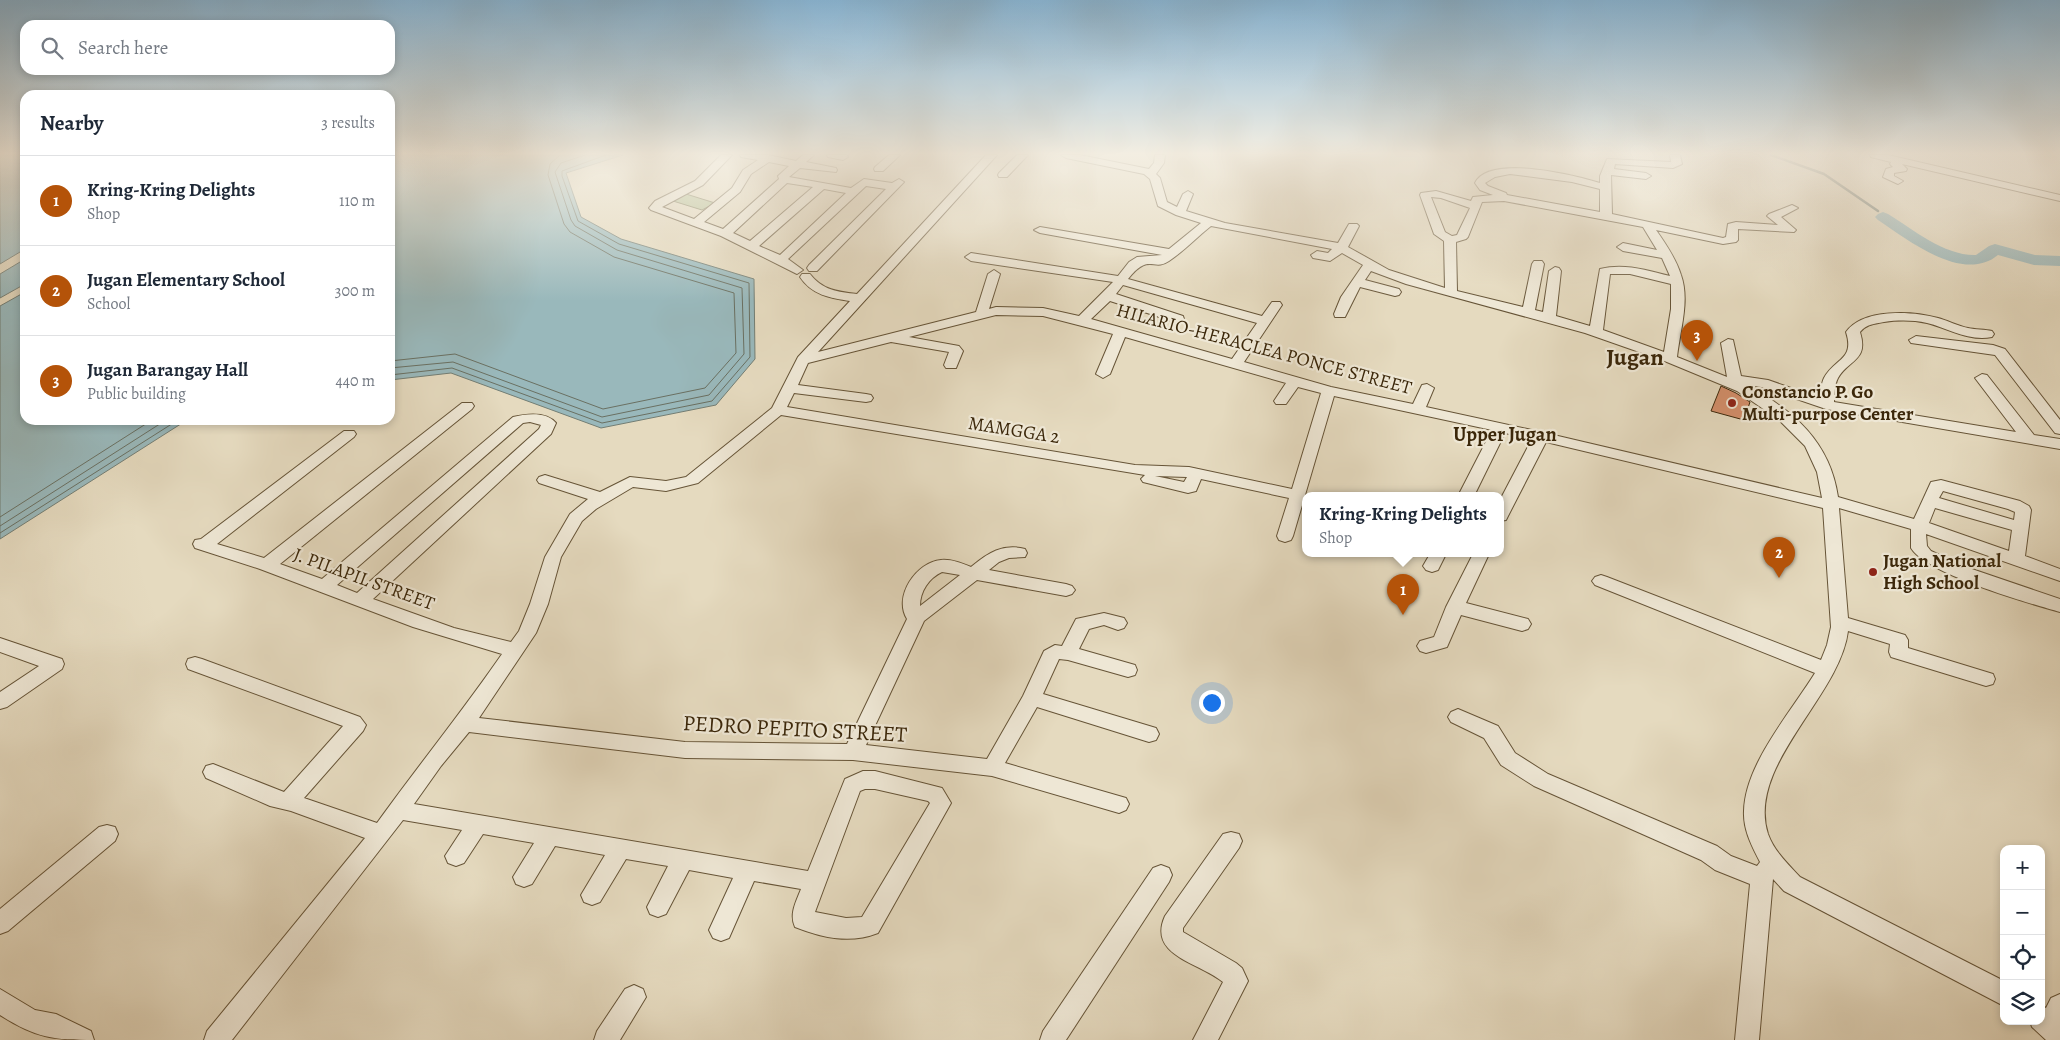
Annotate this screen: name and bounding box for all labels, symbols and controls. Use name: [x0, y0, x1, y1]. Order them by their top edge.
search box: [20, 20, 395, 75]
icon: search: [38, 34, 66, 62]
text: Search here: [78, 35, 168, 61]
text: Nearby: [40, 109, 103, 137]
text: 3 results: [321, 112, 375, 134]
text: Kring-Kring Delights: [87, 177, 255, 203]
text: 1: [53, 190, 59, 212]
text: 110 m: [339, 190, 375, 212]
text: Shop: [87, 203, 120, 225]
text: Jugan Elementary School: [87, 267, 285, 293]
text: 2: [52, 280, 60, 302]
text: 300 m: [335, 280, 375, 302]
text: School: [87, 293, 130, 315]
street label: HILARIO-HERACLEA PONCE STREET: [1113, 297, 1415, 401]
pin: 3: [1681, 320, 1713, 361]
district label: Jugan: [1606, 341, 1664, 373]
text: Jugan Barangay Hall: [87, 357, 248, 383]
text: 3: [53, 370, 59, 392]
text: 440 m: [335, 370, 375, 392]
place label: Constancio P. Go Multi-purpose Center: [1742, 379, 1914, 427]
text: Public building: [87, 383, 186, 405]
marker: Constancio P. Go Multi-purpose Center: [1726, 397, 1738, 409]
street label: MAMGGA 2: [966, 410, 1062, 450]
district label: Upper Jugan: [1453, 421, 1557, 448]
popup: [1302, 492, 1504, 557]
text: Kring-Kring Delights: [1319, 501, 1487, 527]
text: Shop: [1319, 527, 1352, 549]
pin: 2: [1763, 537, 1795, 578]
street label: J. PILAPIL STREET: [290, 541, 439, 617]
place label: Jugan National High School: [1883, 548, 2001, 596]
marker: Jugan National High School: [1867, 566, 1879, 578]
pin: 1: [1387, 574, 1419, 615]
your location: [1199, 690, 1225, 716]
street label: PEDRO PEPITO STREET: [682, 708, 908, 750]
map controls: [2000, 845, 2045, 1025]
button: +: [2000, 845, 2045, 890]
button: −: [2000, 890, 2045, 935]
button: locate: [2000, 935, 2045, 980]
button: layers: [2000, 980, 2045, 1025]

